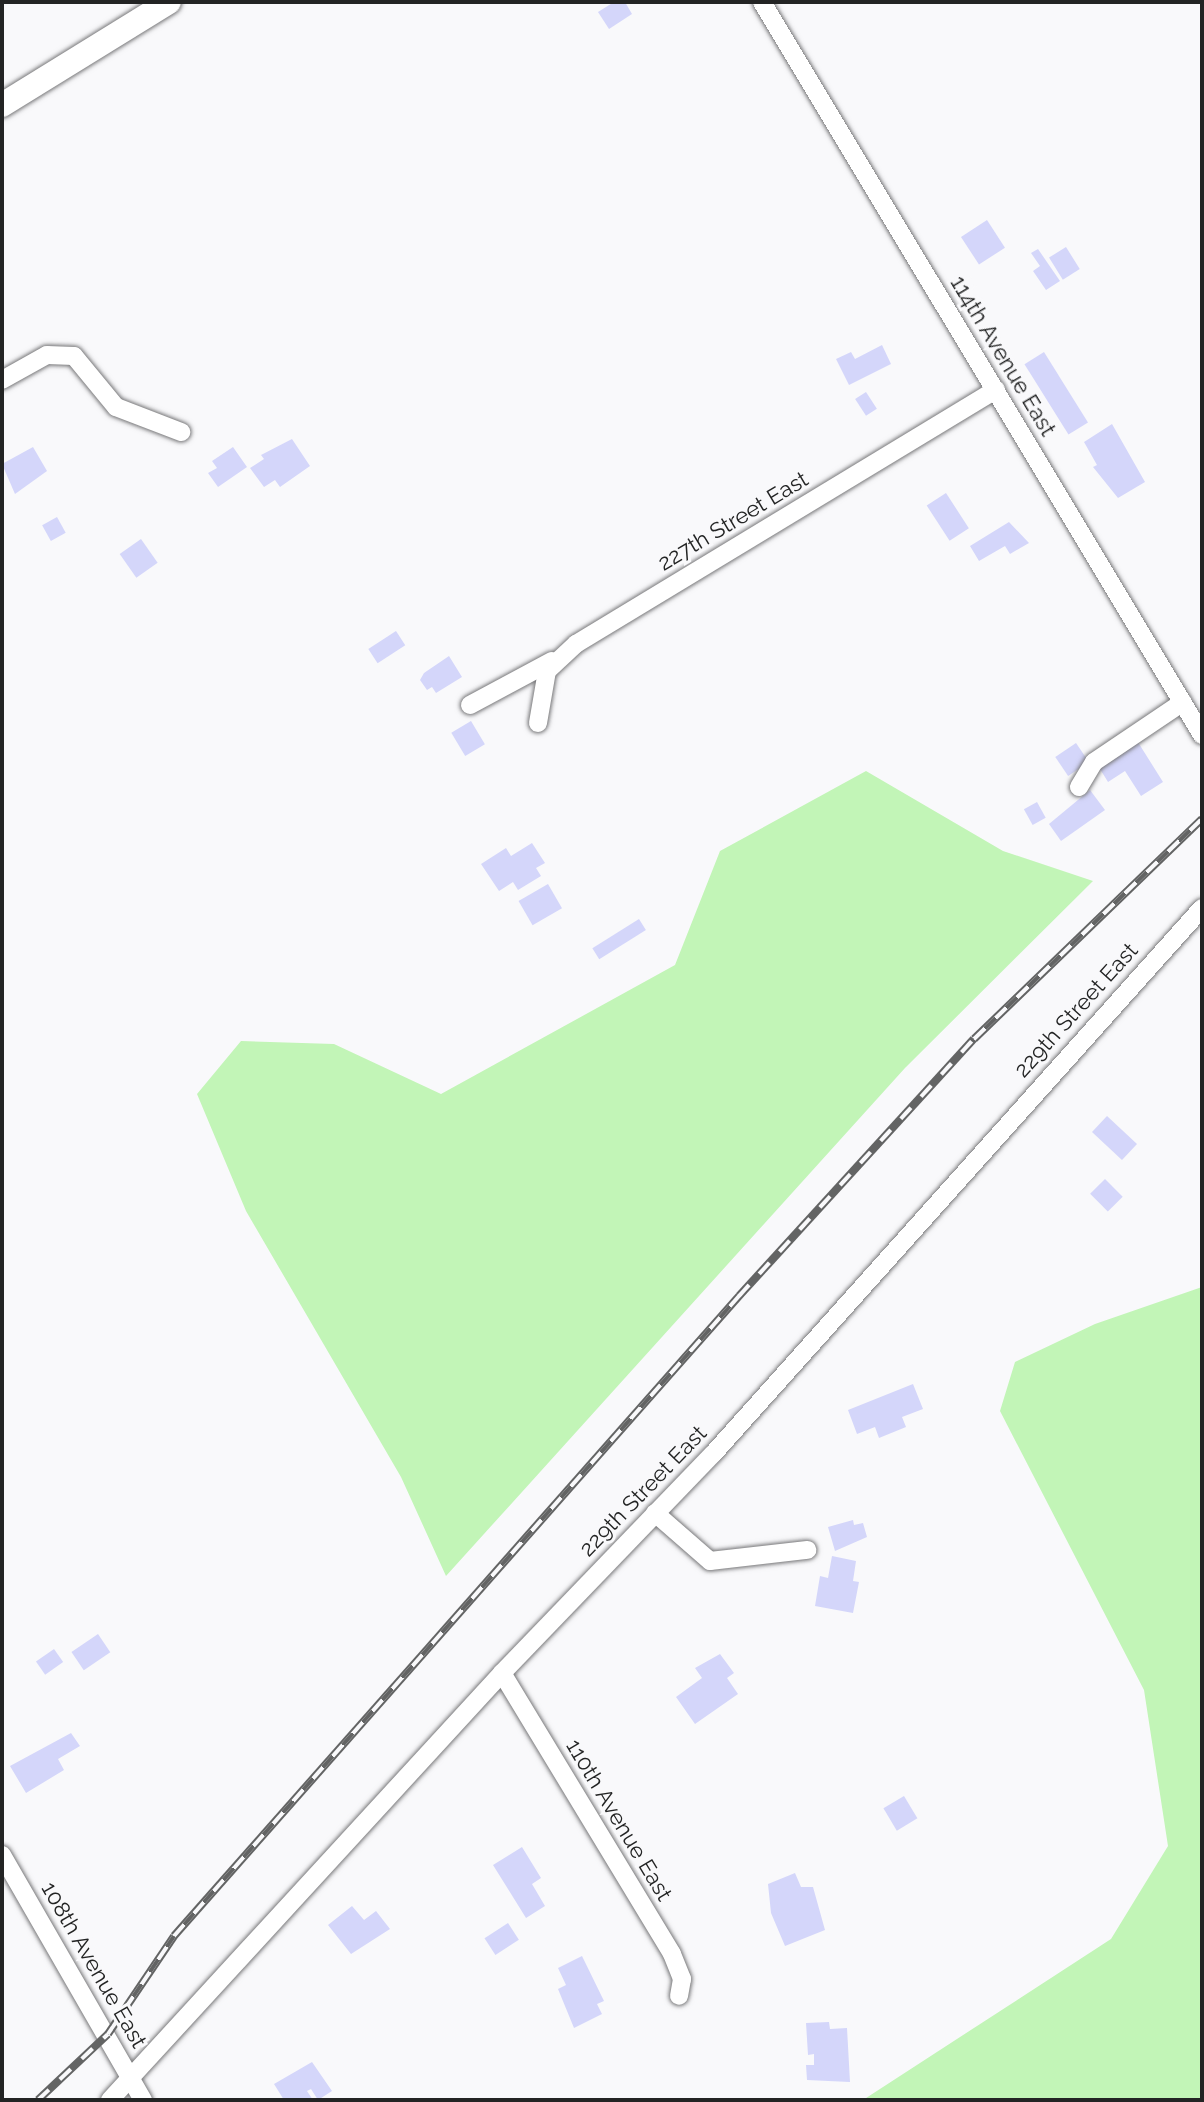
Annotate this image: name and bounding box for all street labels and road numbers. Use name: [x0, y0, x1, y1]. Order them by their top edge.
street label: 114th Avenue East: [945, 271, 1061, 441]
street label: 227th Street East: [653, 466, 813, 576]
street label: 229th Street East: [1009, 937, 1143, 1083]
street label: 229th Street East: [574, 1420, 712, 1562]
street label: 110th Avenue East: [560, 1734, 678, 1906]
street label: 108th Avenue East: [36, 1877, 152, 2053]

